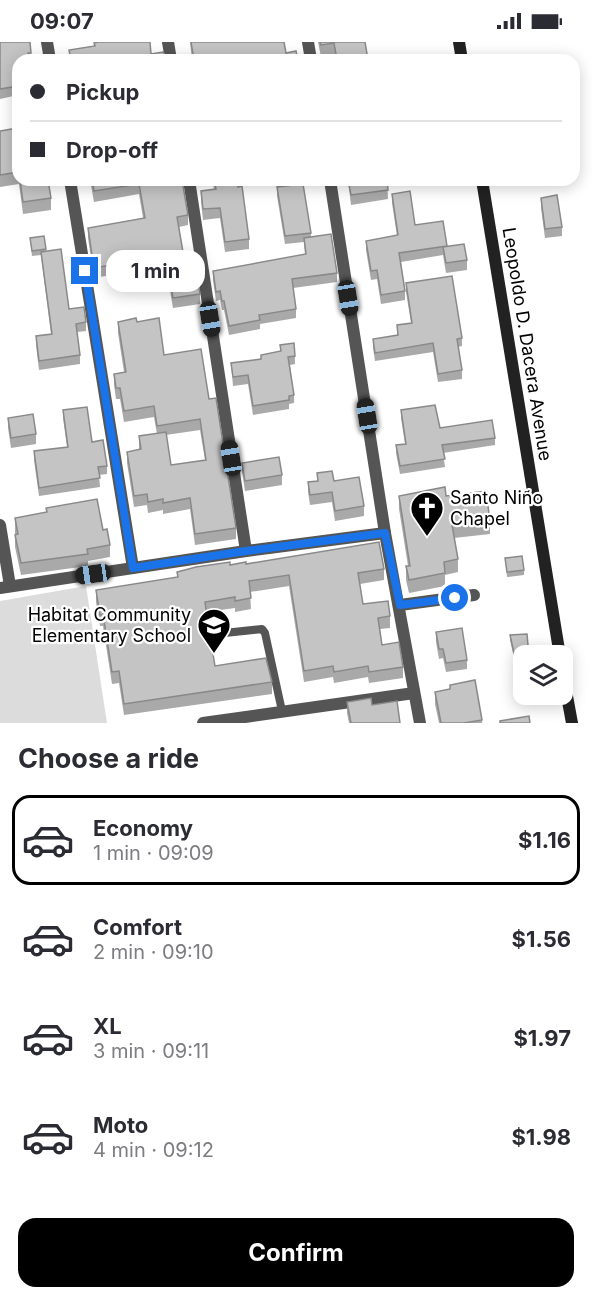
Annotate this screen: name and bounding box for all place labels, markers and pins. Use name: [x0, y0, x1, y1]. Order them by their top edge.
place label: Santo Niño Chapel: [450, 487, 543, 529]
church icon: Santo Niño Chapel: [409, 490, 445, 537]
place label: Habitat Community Elementary School: [28, 604, 191, 646]
school or university icon: Habitat Community Elementary School: [196, 607, 232, 654]

